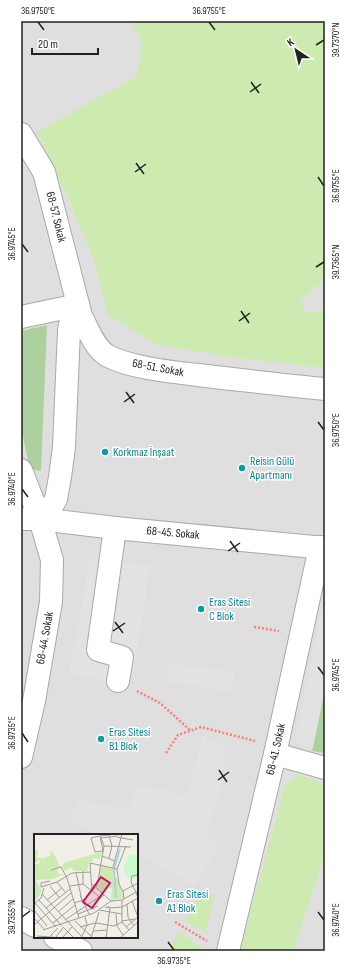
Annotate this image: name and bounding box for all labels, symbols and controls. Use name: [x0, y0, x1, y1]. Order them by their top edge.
text: 36.9750°E: [21, 5, 55, 17]
text: 36.9755°E: [192, 5, 226, 17]
text: 39.7370°N: [330, 23, 342, 57]
scale bar: [32, 30, 98, 56]
north arrow: [276, 30, 316, 70]
text: K: [285, 35, 297, 49]
text: 20 m: [38, 37, 58, 52]
text: 36.9755°E: [330, 169, 342, 203]
street label: 68-57. Sokak: [42, 190, 70, 244]
text: 36.9745°E: [6, 227, 18, 261]
text: 39.7365°N: [330, 245, 342, 279]
street label: 68-51. Sokak: [131, 356, 186, 380]
text: 36.9750°E: [330, 413, 342, 447]
place label: Korkmaz İnşaat: [113, 445, 175, 460]
marker: Korkmaz İnşaat: [100, 447, 110, 457]
place label: Reisin Gülü Apartmanı: [249, 454, 294, 483]
marker: Reisin Gülü Apartmanı: [237, 463, 247, 473]
text: 36.9740°E: [6, 472, 18, 506]
street label: 68-45. Sokak: [146, 523, 200, 543]
place label: Eras Sitesi C Blok: [209, 595, 250, 624]
marker: Eras Sitesi C Blok: [196, 604, 206, 614]
street label: 68-44. Sokak: [33, 610, 57, 665]
text: 36.9745°E: [330, 658, 342, 692]
text: 36.9735°E: [6, 716, 18, 750]
street label: 68-41. Sokak: [263, 721, 289, 776]
place label: Eras Sitesi B1 Blok: [109, 725, 150, 754]
marker: Eras Sitesi B1 Blok: [96, 734, 106, 744]
inset map: [34, 834, 138, 938]
place label: Eras Sitesi A1 Blok: [166, 887, 208, 916]
marker: Eras Sitesi A1 Blok: [154, 896, 164, 906]
text: 39.7355°N: [6, 900, 18, 934]
text: 36.9740°E: [330, 903, 342, 937]
text: 36.9735°E: [157, 955, 191, 967]

